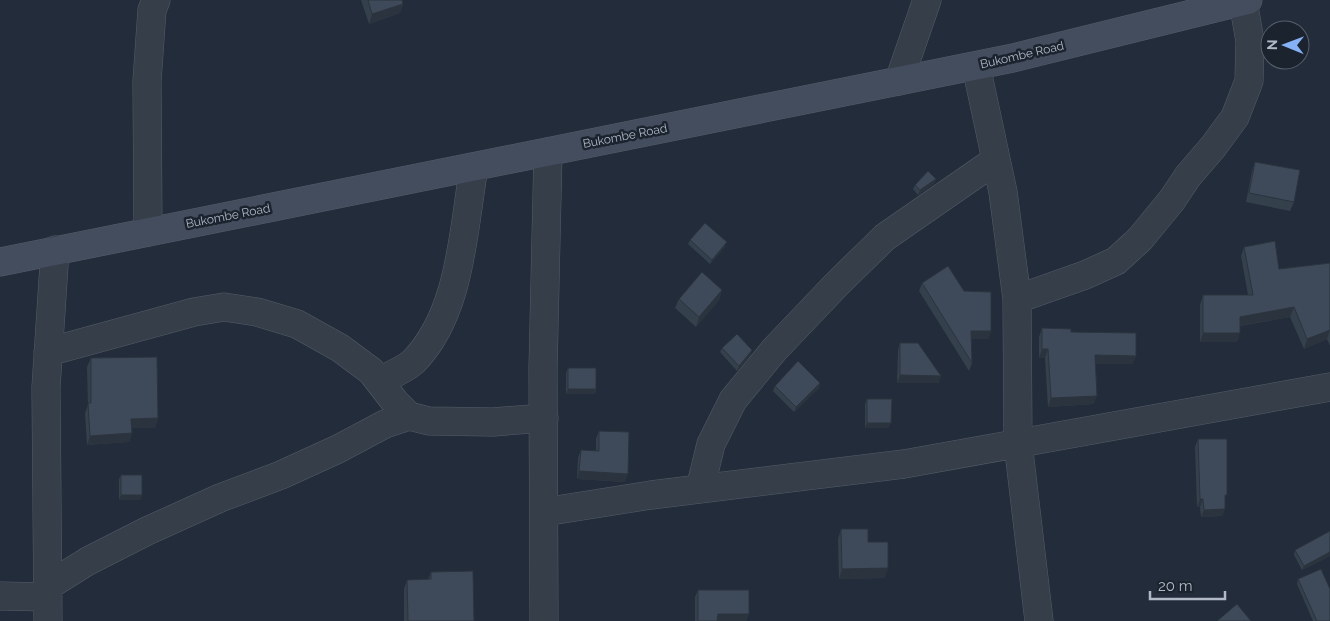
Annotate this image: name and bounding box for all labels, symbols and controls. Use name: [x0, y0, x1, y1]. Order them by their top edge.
north arrow: [1260, 20, 1310, 70]
street label: Bukombe Road: [979, 39, 1065, 71]
text: N: [1264, 39, 1280, 50]
street label: Bukombe Road: [582, 121, 668, 151]
street label: Bukombe Road: [185, 201, 271, 231]
scale bar: [1150, 568, 1225, 600]
text: 20 m: [1158, 577, 1193, 595]

